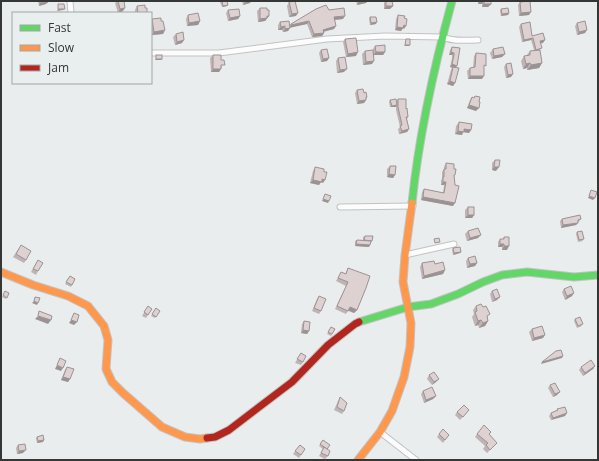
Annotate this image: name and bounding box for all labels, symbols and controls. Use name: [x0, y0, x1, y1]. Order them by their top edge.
legend: [12, 12, 152, 84]
text: Fast: [48, 19, 71, 36]
text: Slow: [48, 39, 75, 56]
text: Jam: [47, 59, 69, 76]

